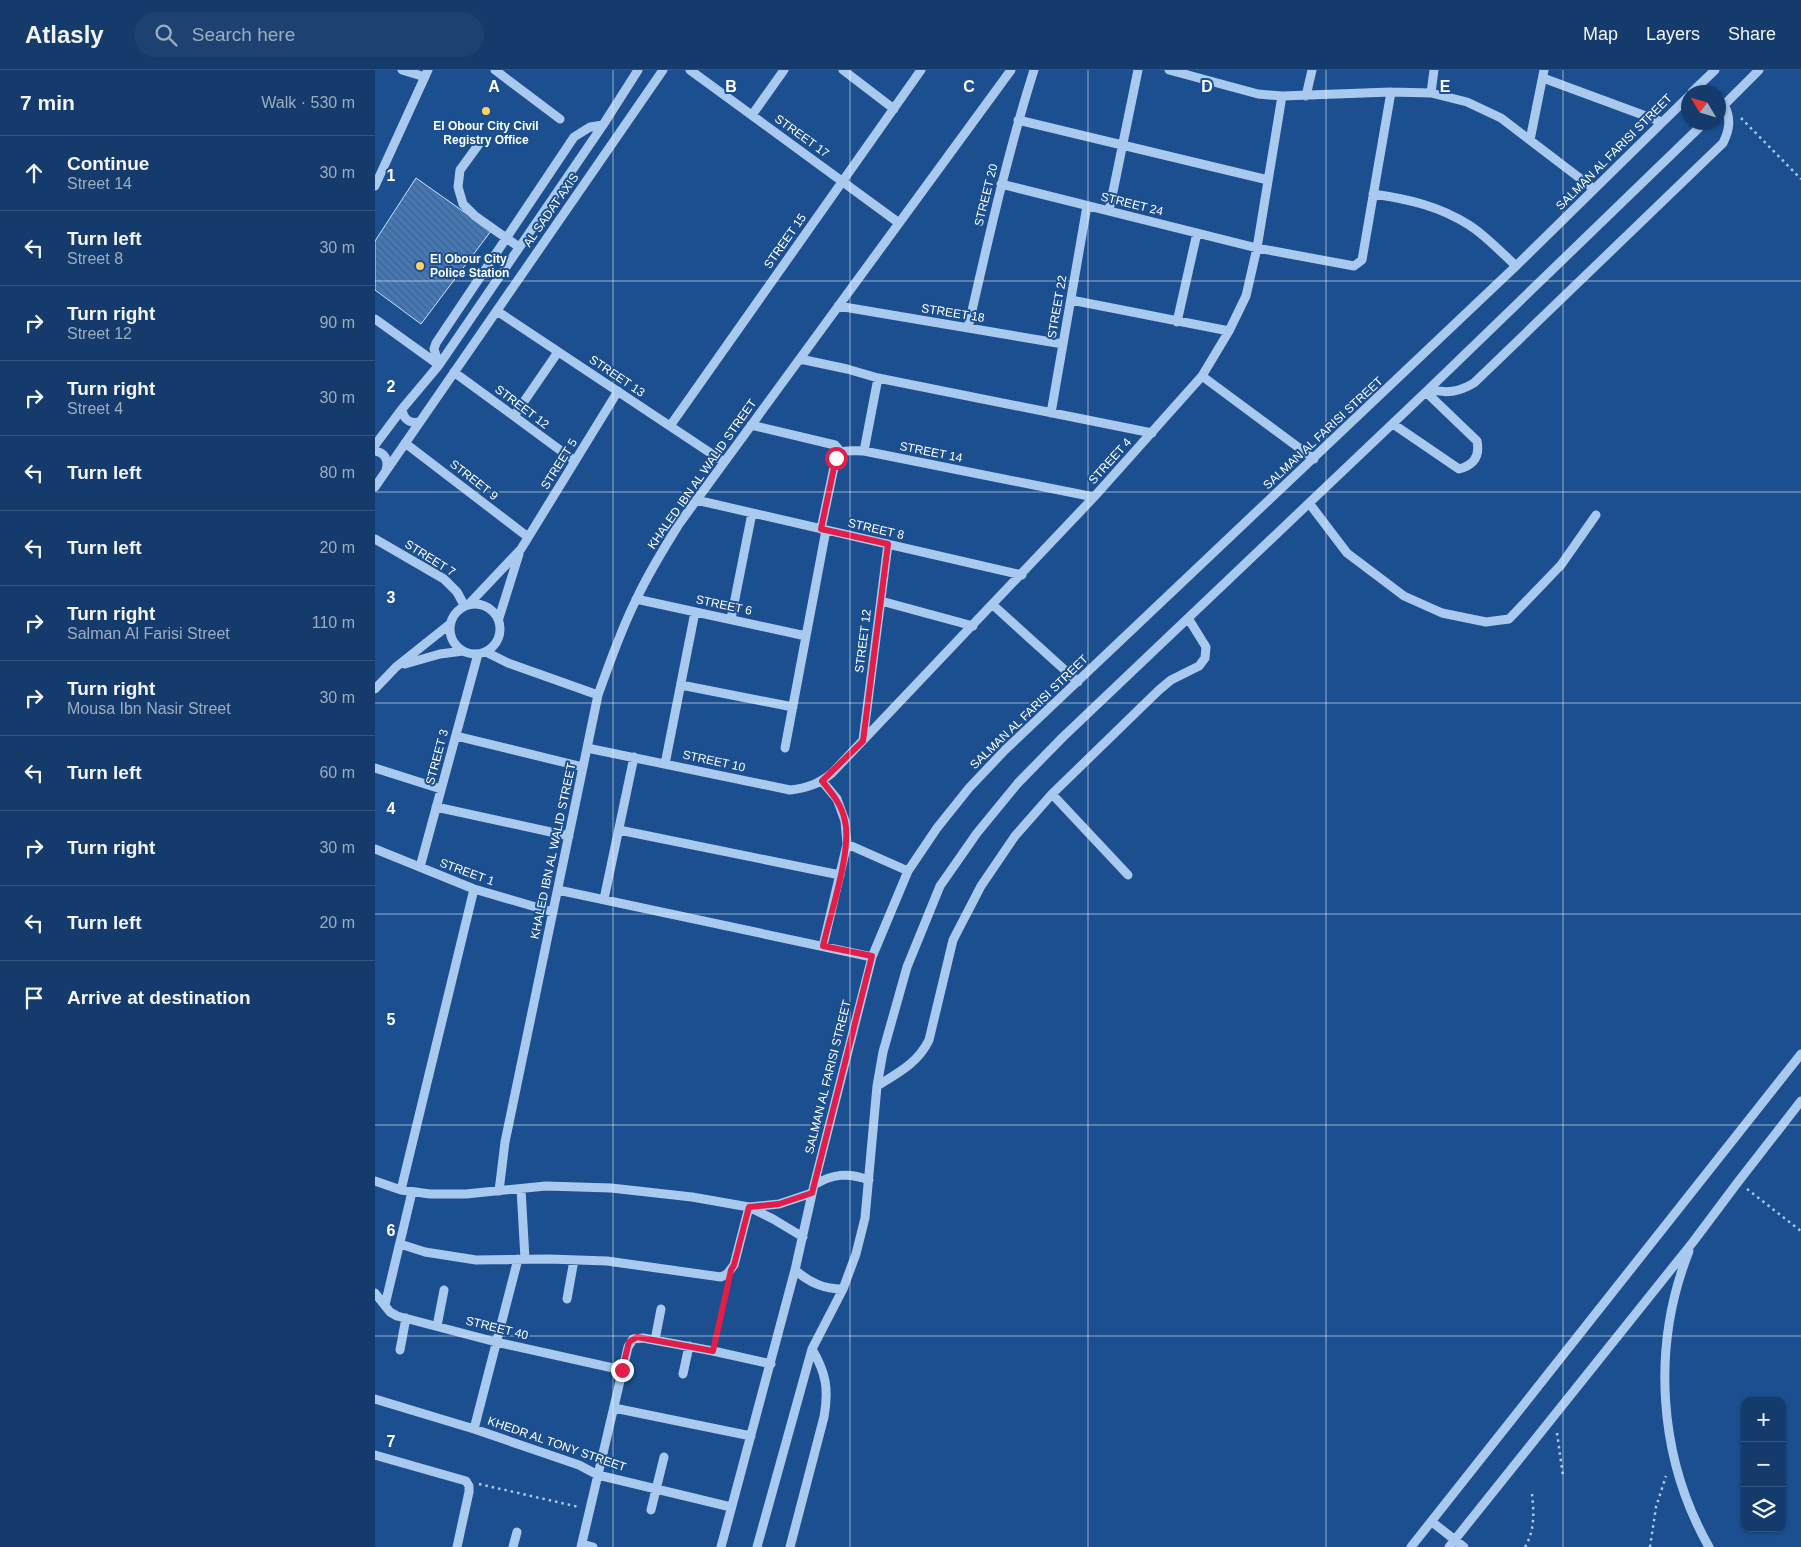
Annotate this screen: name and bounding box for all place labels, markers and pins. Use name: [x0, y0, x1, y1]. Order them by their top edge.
marker: El Obour City Civil Registry Office: [480, 105, 492, 117]
place label: El Obour City Civil Registry Office: [433, 119, 539, 147]
place label: El Obour City Police Station: [430, 252, 509, 280]
marker: El Obour City Police Station: [414, 260, 426, 272]

